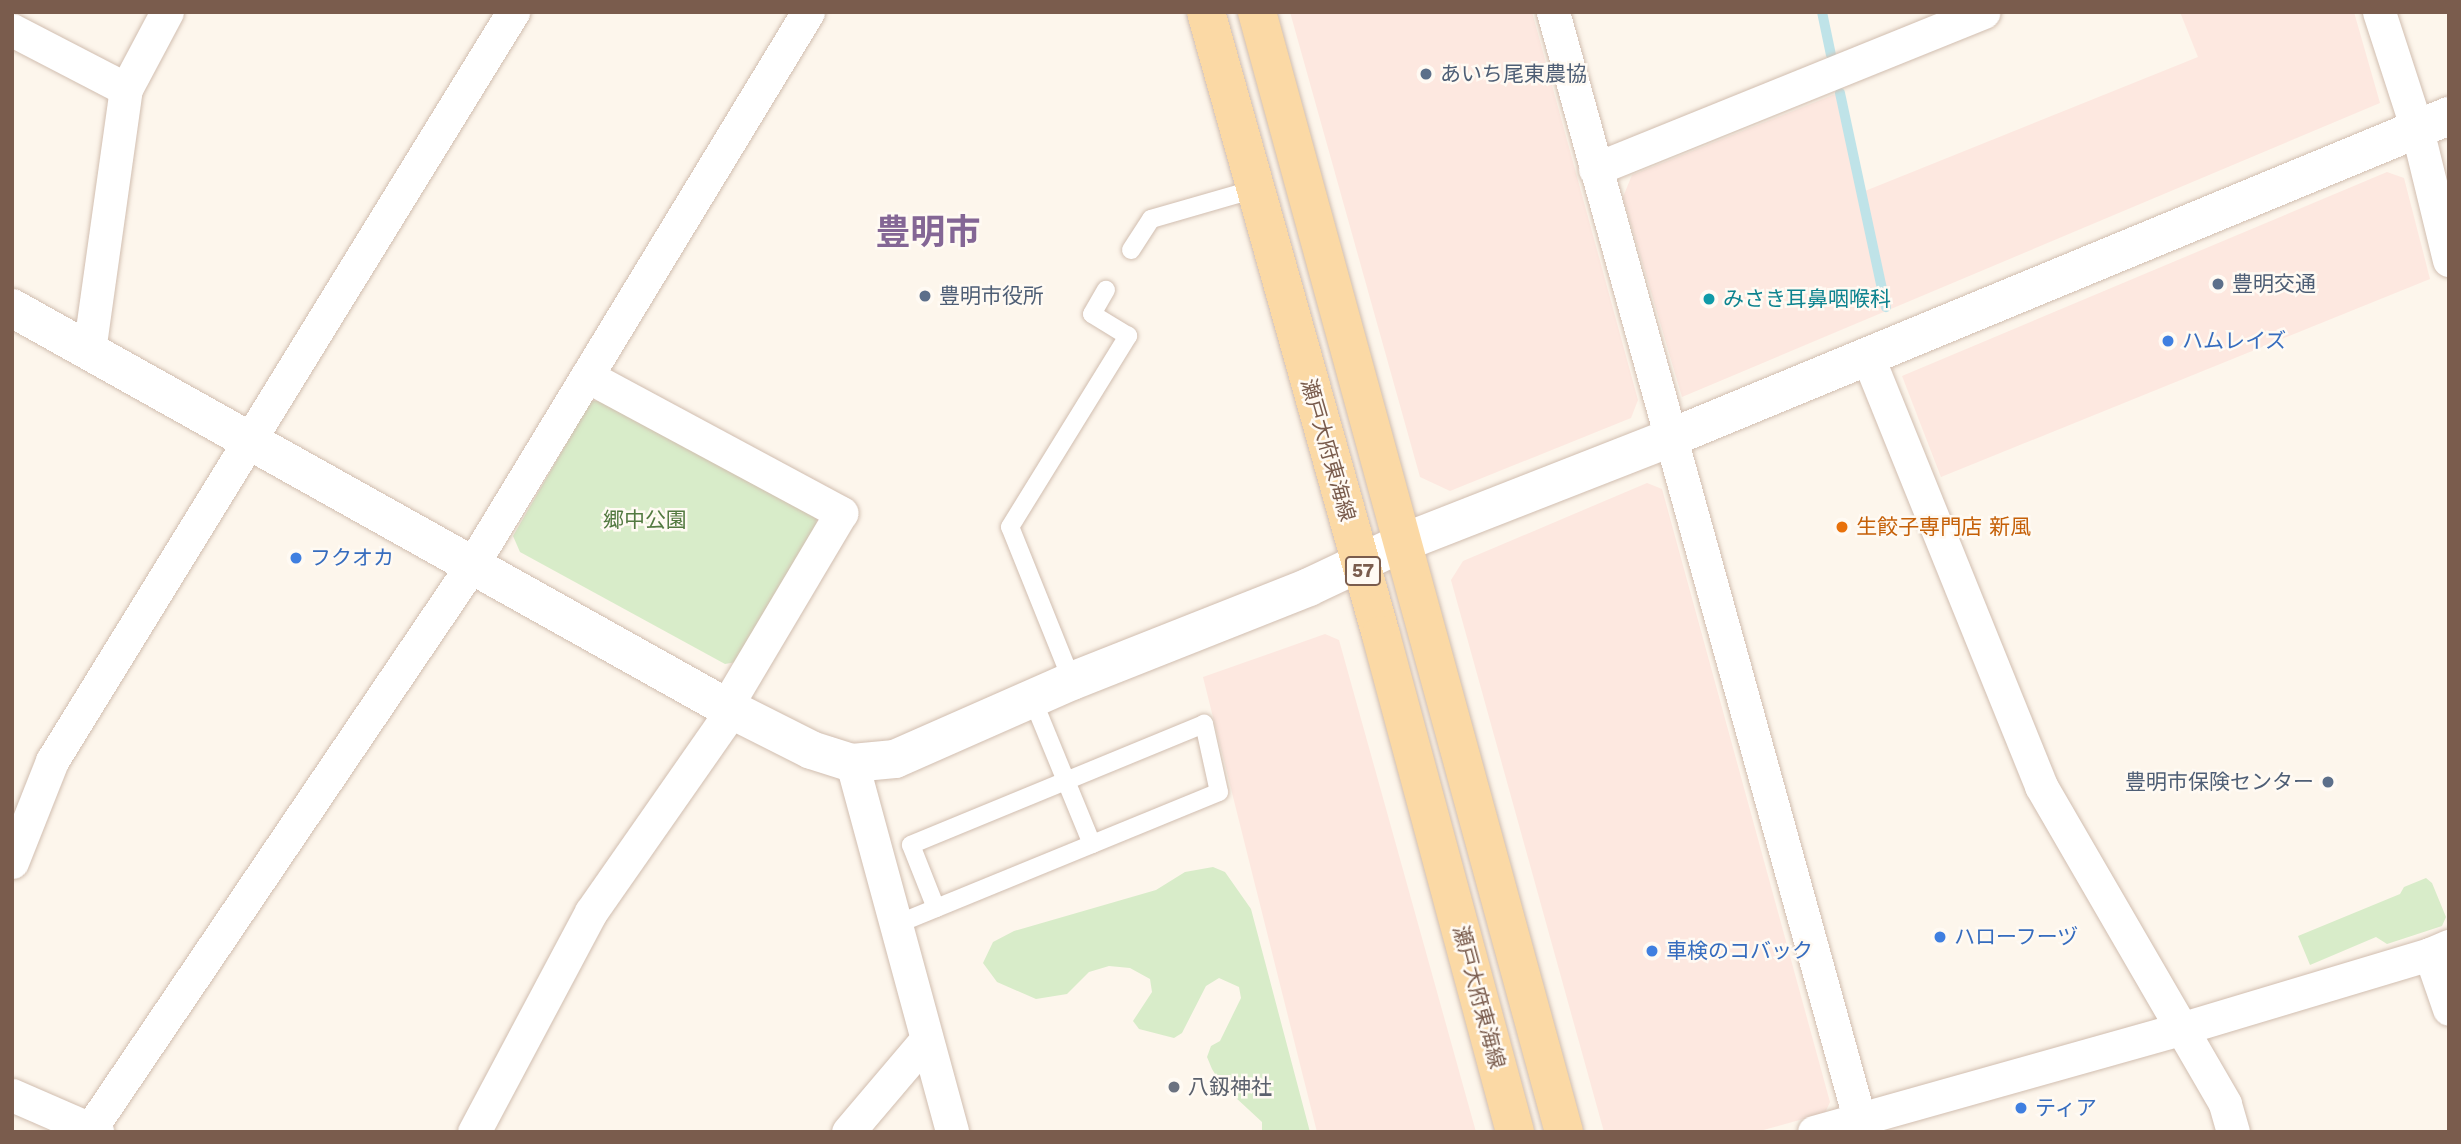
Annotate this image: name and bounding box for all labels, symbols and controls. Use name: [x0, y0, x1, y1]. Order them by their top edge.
place label: あいち尾東農協: [1440, 61, 1587, 87]
marker: あいち尾東農協: [1418, 66, 1434, 82]
district label: 豊明市: [876, 211, 980, 253]
place label: 豊明交通: [2232, 271, 2316, 297]
marker: 豊明交通: [2210, 276, 2226, 292]
place label: 豊明市役所: [939, 283, 1044, 309]
place label: みさき耳鼻咽喉科: [1723, 286, 1891, 312]
marker: 豊明市役所: [917, 288, 933, 304]
marker: みさき耳鼻咽喉科: [1701, 291, 1717, 307]
place label: ハムレイズ: [2182, 328, 2287, 354]
marker: ハムレイズ: [2160, 333, 2176, 349]
street label: 瀬戸大府東海線: [1296, 376, 1360, 524]
park label: 郷中公園: [603, 507, 687, 533]
place label: 生餃子専門店 新風: [1856, 514, 2031, 540]
marker: 生餃子専門店 新風: [1834, 519, 1850, 535]
place label: フクオカ: [310, 545, 394, 571]
marker: フクオカ: [288, 550, 304, 566]
road number: 57: [1344, 556, 1382, 586]
place label: 豊明市保険センター: [2125, 769, 2314, 795]
marker: 豊明市保険センター: [2320, 774, 2336, 790]
street label: 瀬戸大府東海線: [1448, 923, 1510, 1071]
place label: ハローフーヅ: [1954, 924, 2080, 950]
marker: ハローフーヅ: [1932, 929, 1948, 945]
place label: 車検のコバック: [1666, 938, 1813, 964]
marker: 車検のコバック: [1644, 943, 1660, 959]
place label: 八釼神社: [1188, 1074, 1272, 1100]
marker: 八釼神社: [1166, 1079, 1182, 1095]
place label: ティア: [2035, 1095, 2098, 1121]
marker: ティア: [2013, 1100, 2029, 1116]

